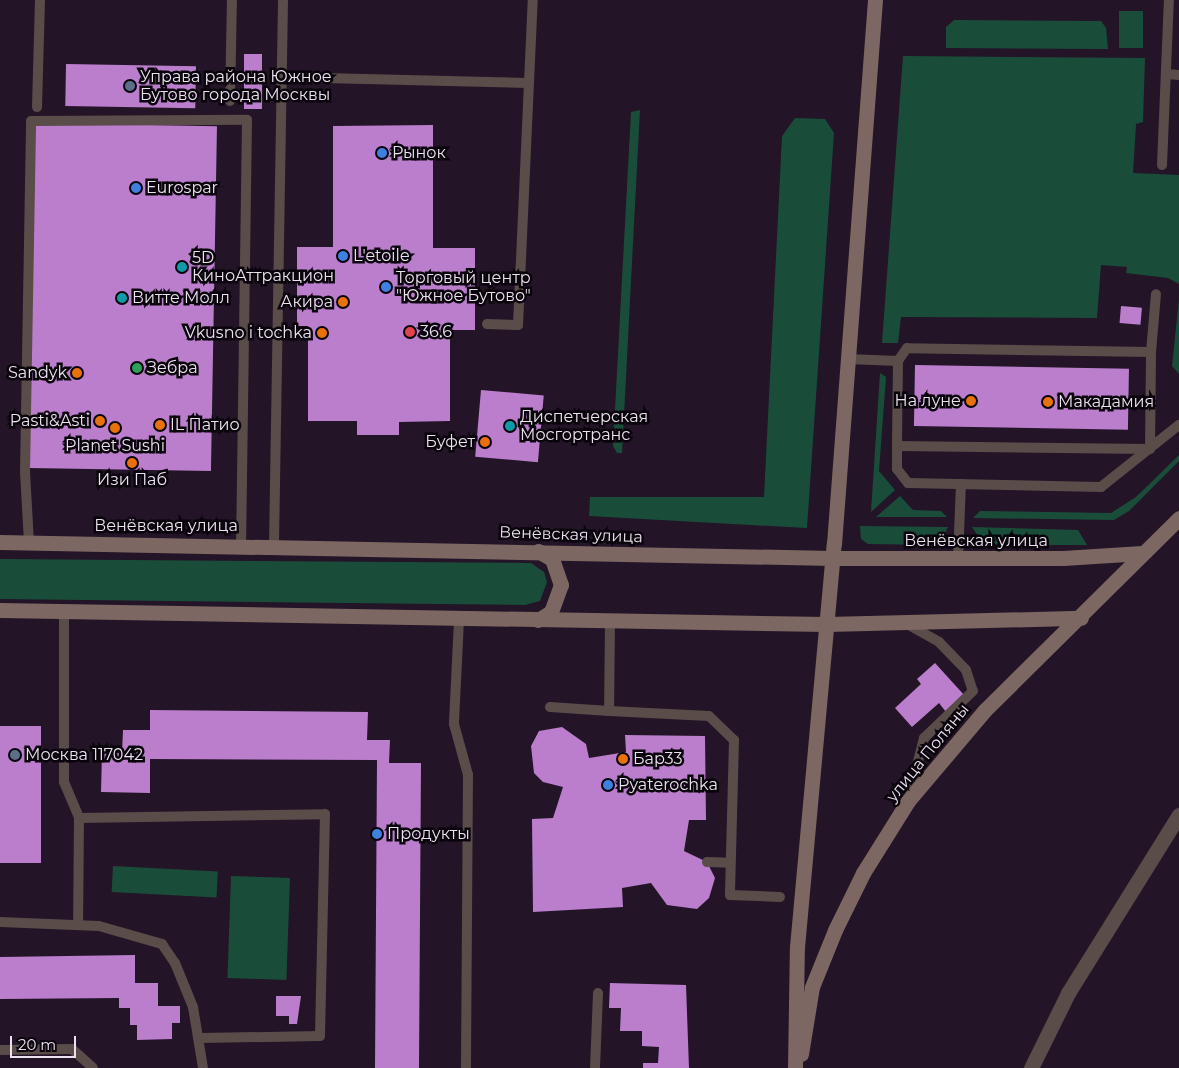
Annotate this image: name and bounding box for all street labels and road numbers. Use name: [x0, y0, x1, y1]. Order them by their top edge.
street label: Венёвская улица: [94, 516, 238, 536]
street label: Венёвская улица: [499, 523, 643, 547]
street label: Венёвская улица: [904, 531, 1048, 551]
street label: улица Поляны: [883, 700, 973, 806]

